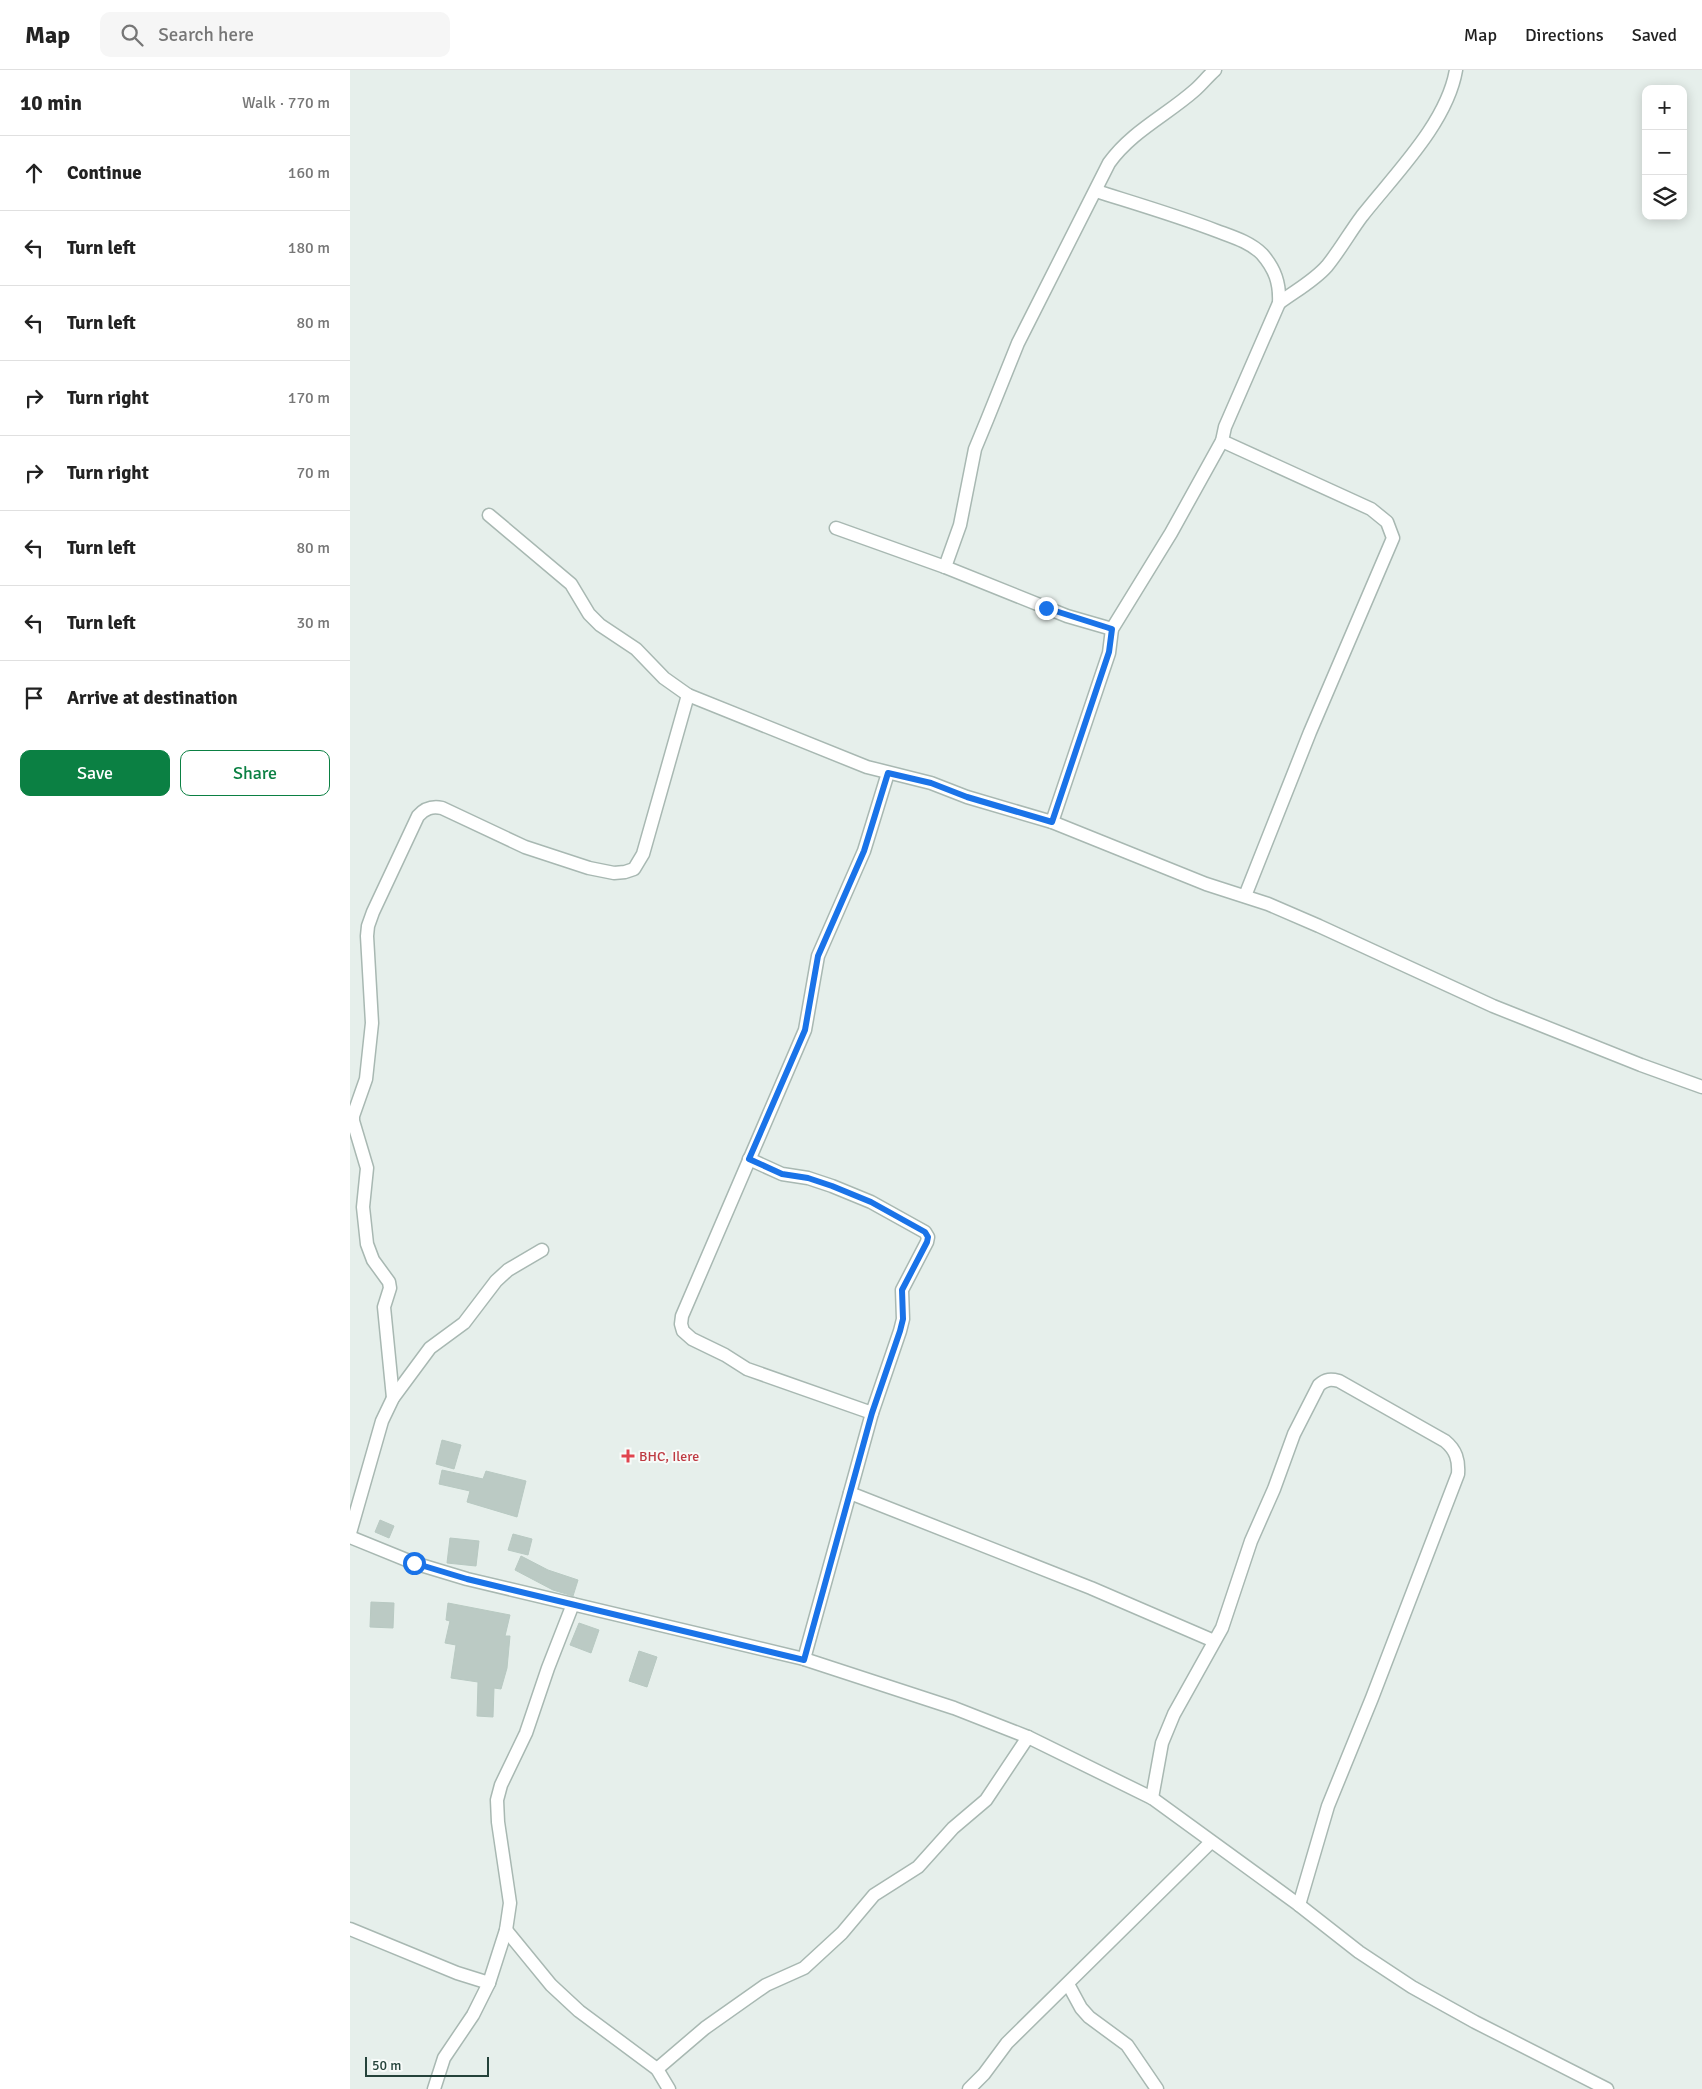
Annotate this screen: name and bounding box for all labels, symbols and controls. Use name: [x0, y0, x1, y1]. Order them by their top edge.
search box: [100, 12, 450, 57]
text: Map: [25, 20, 70, 50]
icon: search: [118, 21, 146, 49]
text: Search here: [158, 23, 254, 47]
text: Map: [1464, 24, 1497, 46]
text: Directions: [1525, 24, 1604, 46]
text: Saved: [1632, 24, 1677, 46]
map controls: [1642, 85, 1687, 220]
button: +: [1642, 85, 1687, 130]
text: 10 min: [20, 90, 82, 116]
text: Walk · 770 m: [242, 93, 330, 113]
button: −: [1642, 130, 1687, 175]
icon: ahead: [20, 159, 48, 187]
text: Continue: [67, 161, 142, 185]
text: 160 m: [288, 163, 330, 183]
button: layers: [1642, 175, 1687, 220]
icon: left: [20, 234, 48, 262]
text: Turn left: [67, 236, 136, 260]
text: 180 m: [288, 238, 330, 258]
icon: left: [20, 309, 48, 337]
text: Turn left: [67, 311, 136, 335]
text: 80 m: [296, 313, 330, 333]
icon: right: [20, 384, 48, 412]
text: Turn right: [67, 386, 149, 410]
text: 170 m: [288, 388, 330, 408]
icon: right: [20, 459, 48, 487]
text: Turn right: [67, 461, 149, 485]
text: 70 m: [296, 463, 330, 483]
icon: left: [20, 534, 48, 562]
text: Turn left: [67, 536, 136, 560]
text: 80 m: [296, 538, 330, 558]
route end: [1035, 597, 1058, 620]
icon: left: [20, 609, 48, 637]
text: Turn left: [67, 611, 136, 635]
text: 30 m: [296, 613, 330, 633]
icon: arrive: [20, 684, 48, 712]
text: Arrive at destination: [67, 686, 238, 710]
button: Save: [20, 750, 170, 796]
button: Share: [180, 750, 330, 796]
place label: BHC, Ilere: [639, 1448, 699, 1465]
marker: BHC, Ilere: [621, 1449, 635, 1463]
route start: [403, 1552, 426, 1575]
scale bar: [365, 2054, 489, 2077]
text: 50 m: [372, 2057, 401, 2074]

